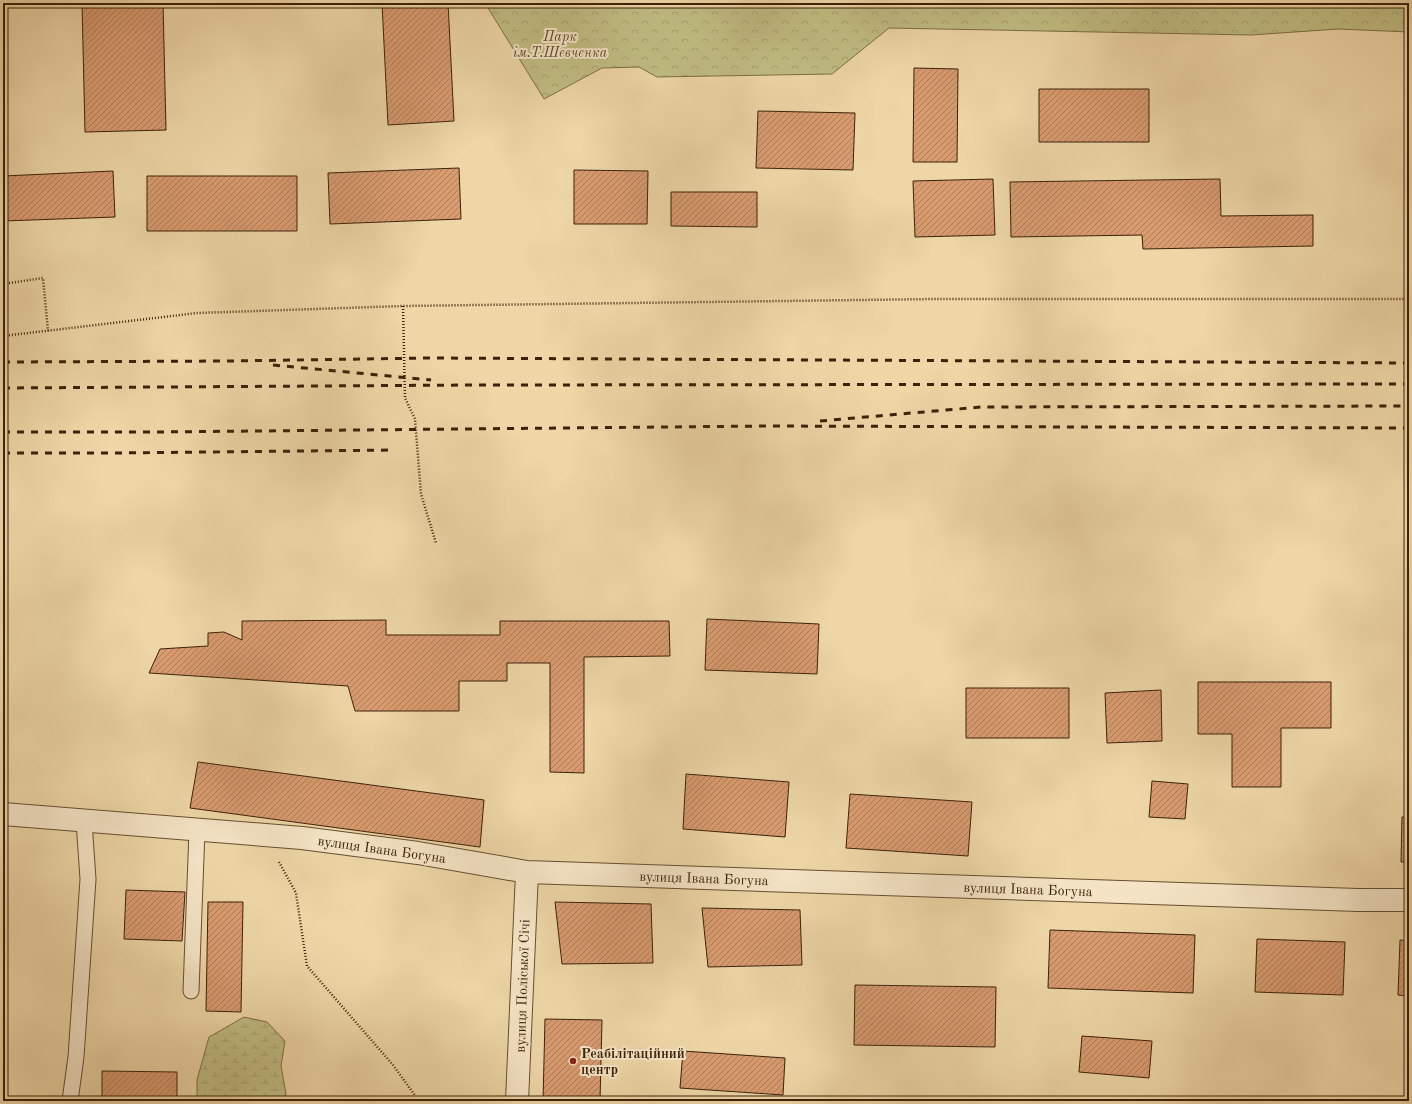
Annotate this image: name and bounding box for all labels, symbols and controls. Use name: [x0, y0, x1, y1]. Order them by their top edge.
park label: Парк ім.Т.Шевченка: [513, 30, 608, 60]
street label: вулиця Івана Богуна: [317, 834, 447, 866]
street label: вулиця Івана Богуна: [639, 870, 769, 888]
street label: вулиця Івана Богуна: [963, 881, 1093, 899]
street label: вулиця Поліської Січі: [514, 919, 532, 1053]
place label: Реабілітаційний центр: [581, 1047, 685, 1077]
marker: Реабілітаційний центр: [568, 1056, 578, 1066]

